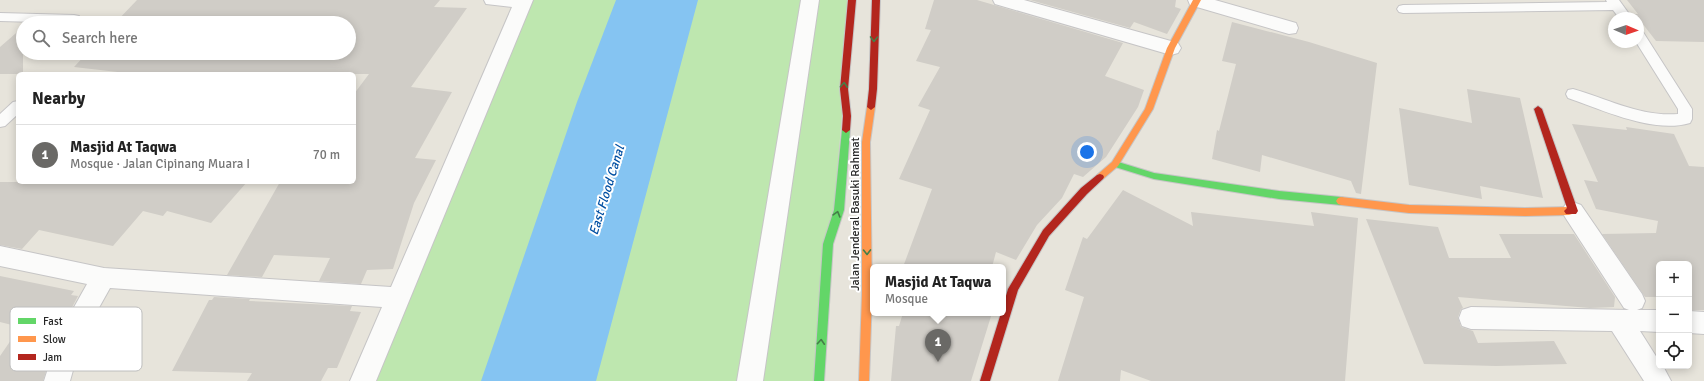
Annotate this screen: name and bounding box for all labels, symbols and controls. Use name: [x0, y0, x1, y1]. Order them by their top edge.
north arrow: [1608, 12, 1644, 48]
search box: [16, 16, 356, 60]
icon: search: [30, 27, 52, 49]
text: Search here: [62, 29, 138, 47]
one-way arrow: [870, 36, 878, 42]
one-way arrow: [840, 82, 849, 88]
text: Nearby: [32, 88, 85, 109]
street label: Jalan Jenderal Basuki Rahmat: [848, 137, 863, 291]
text: Masjid At Taqwa: [70, 138, 177, 156]
your location: [1077, 142, 1097, 162]
water label: East Flood Canal: [586, 143, 628, 237]
text: 1: [41, 147, 49, 163]
text: 70 m: [313, 147, 340, 163]
text: Mosque · Jalan Cipinang Muara I: [70, 156, 250, 172]
one-way arrow: [832, 210, 841, 217]
one-way arrow: [863, 249, 871, 255]
map controls: [1656, 261, 1692, 369]
button: +: [1656, 261, 1692, 297]
popup: [870, 264, 1006, 316]
text: Masjid At Taqwa: [885, 273, 991, 291]
text: Mosque: [885, 291, 928, 307]
button: −: [1656, 297, 1692, 333]
legend: [10, 307, 142, 371]
text: Fast: [43, 315, 63, 328]
pin: 1: [925, 329, 951, 362]
text: Slow: [43, 333, 66, 346]
button: locate: [1656, 333, 1692, 369]
one-way arrow: [817, 339, 826, 345]
text: Jam: [43, 351, 62, 364]

